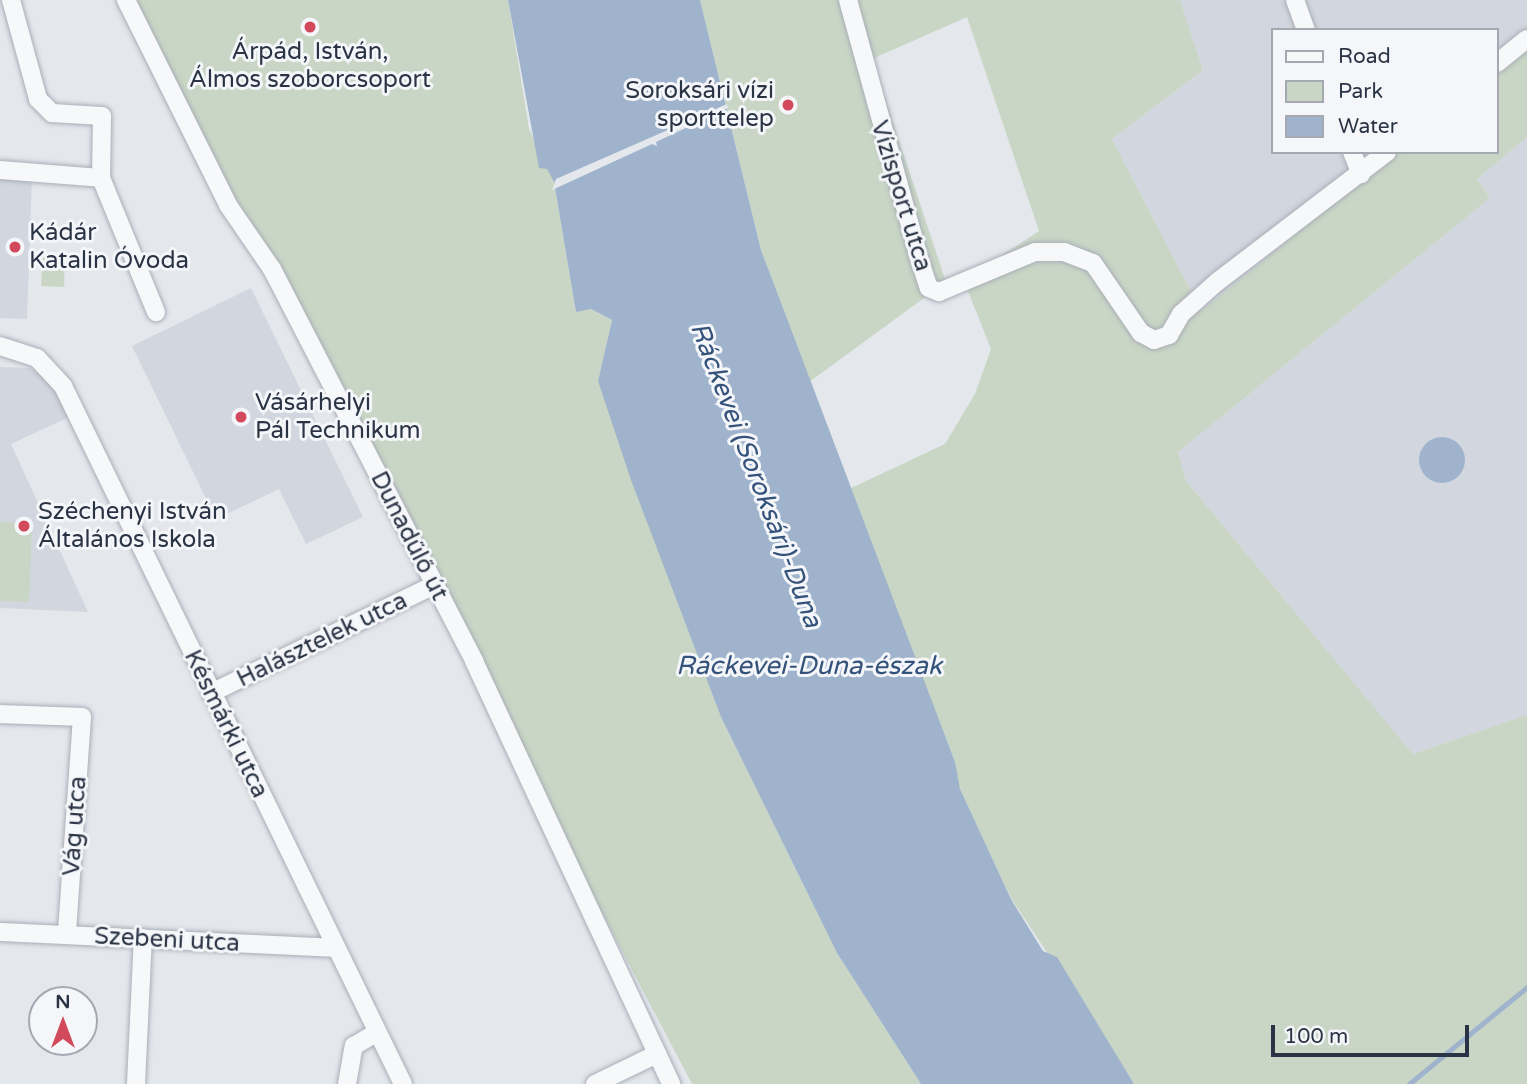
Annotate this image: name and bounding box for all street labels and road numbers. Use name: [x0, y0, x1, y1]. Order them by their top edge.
street label: Vízisport utca: [864, 117, 938, 275]
street label: Dunadűlő út: [364, 467, 454, 605]
street label: Halásztelek utca: [232, 586, 412, 694]
street label: Késmárki utca: [178, 645, 274, 803]
street label: Vág utca: [57, 775, 93, 877]
street label: Szebeni utca: [93, 922, 241, 958]

